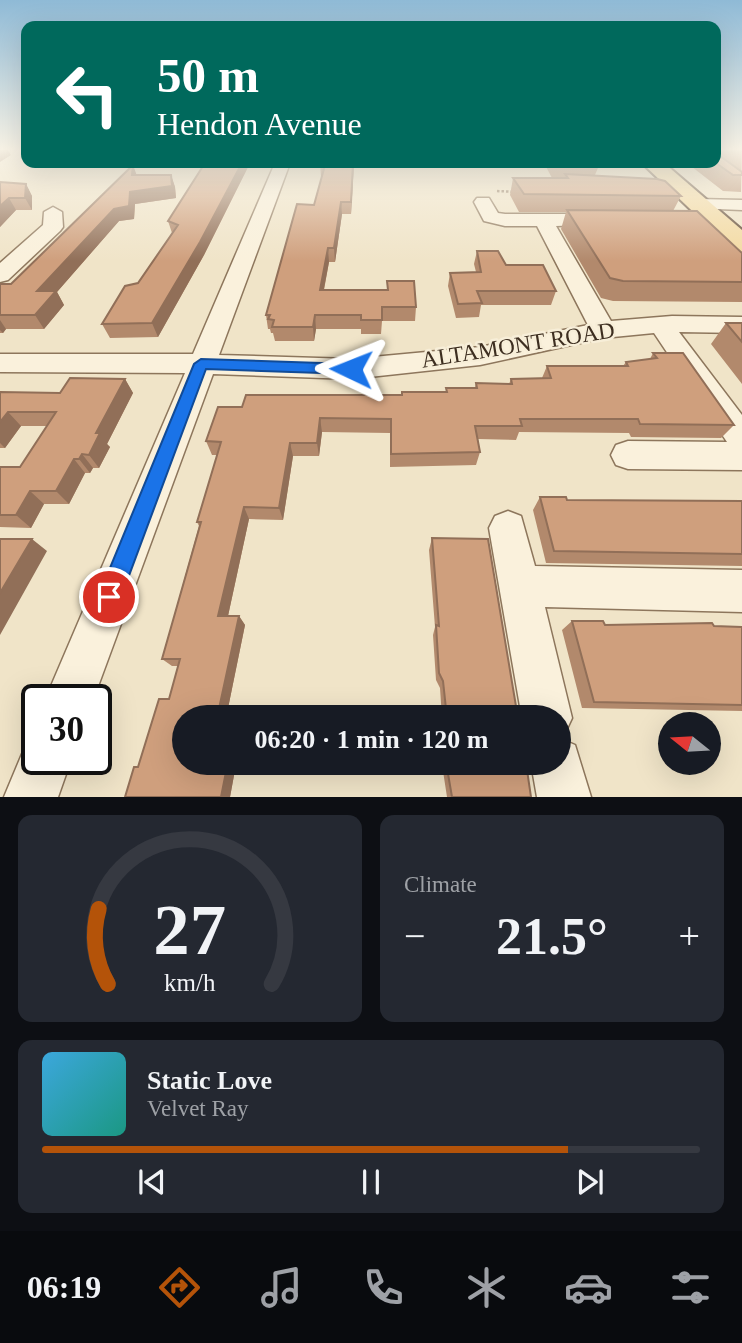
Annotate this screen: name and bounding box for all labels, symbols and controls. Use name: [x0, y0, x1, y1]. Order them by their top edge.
text: 50 m: [157, 48, 259, 103]
icon: left: [42, 49, 133, 140]
text: Hendon Avenue: [157, 106, 362, 142]
street label: ALTAMONT ROAD: [419, 317, 617, 373]
position arrow: [314, 332, 388, 406]
pin: [79, 567, 139, 627]
icon: arrive: [90, 578, 128, 616]
speed limit sign: 30: [21, 684, 112, 775]
north arrow: [658, 712, 721, 775]
map controls: [658, 712, 721, 775]
text: 06:20 · 1 min · 120 m: [255, 725, 489, 754]
text: Climate: [404, 872, 477, 897]
text: 27: [154, 890, 226, 971]
text: 21.5°: [496, 908, 608, 965]
text: −: [404, 915, 425, 957]
text: +: [679, 915, 700, 957]
text: km/h: [164, 969, 216, 996]
text: Static Love: [147, 1066, 272, 1095]
text: Velvet Ray: [147, 1096, 249, 1121]
icon: previous: [133, 1163, 171, 1201]
icon: pause: [352, 1163, 390, 1201]
icon: next: [571, 1163, 609, 1201]
icon: directions: [155, 1263, 204, 1312]
icon: music: [257, 1263, 306, 1312]
icon: phone: [359, 1263, 408, 1312]
icon: climate: [462, 1263, 511, 1312]
icon: car: [564, 1263, 613, 1312]
icon: filters: [666, 1263, 715, 1312]
text: 06:19: [27, 1269, 101, 1305]

